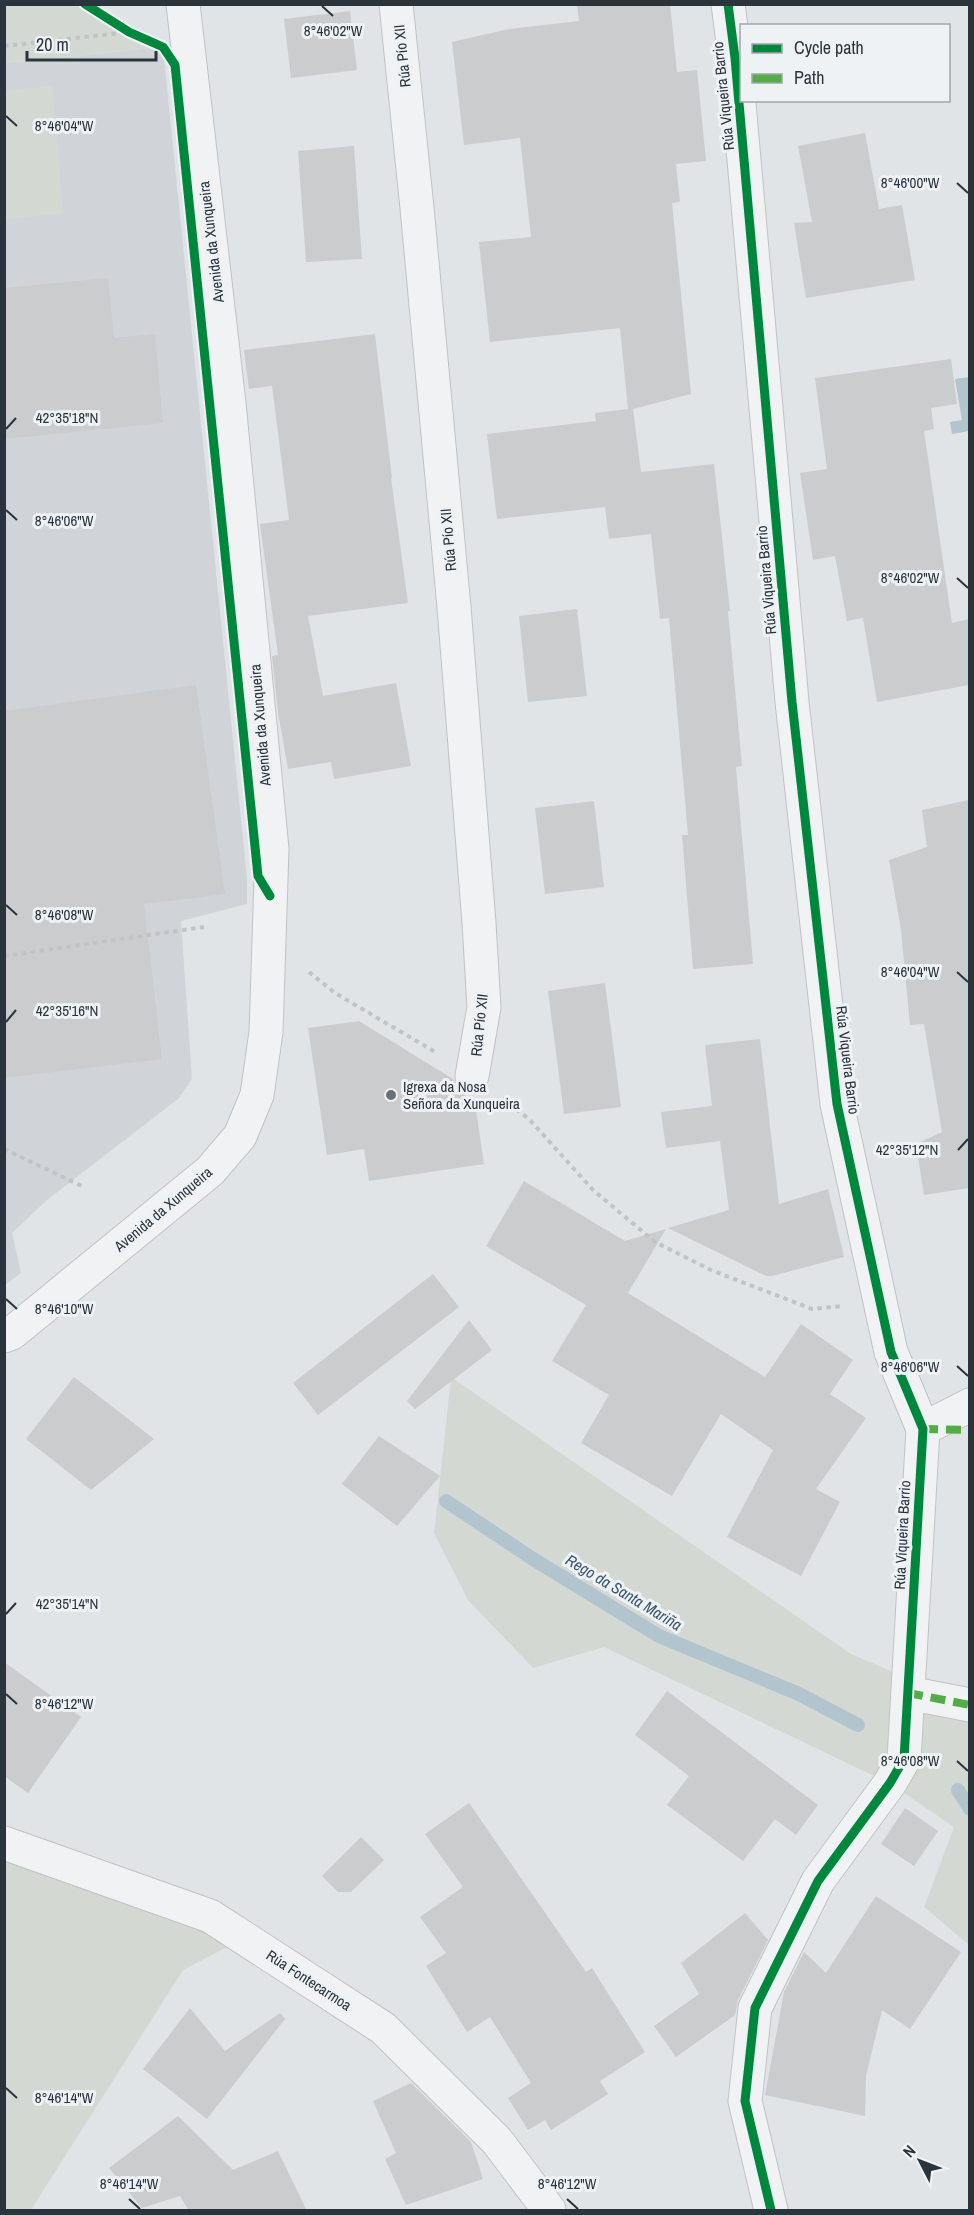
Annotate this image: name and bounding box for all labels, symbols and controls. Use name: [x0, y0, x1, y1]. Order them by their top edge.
text: 8°46'02"W: [304, 20, 363, 41]
scale bar: [27, 24, 156, 62]
street label: Rúa Pío XII: [388, 24, 416, 88]
legend: [740, 24, 950, 102]
text: 20 m: [36, 32, 69, 57]
text: Cycle path: [794, 35, 864, 60]
street label: Rúa Viqueira Barrio: [707, 40, 739, 151]
text: Path: [794, 65, 824, 90]
text: 8°46'04"W: [35, 115, 94, 136]
text: 8°46'00"W: [881, 172, 940, 193]
street label: Avenida da Xunqueira: [193, 180, 229, 305]
text: 42°35'18"N: [36, 407, 98, 428]
street label: Rúa Pío XII: [435, 508, 461, 572]
text: 8°46'06"W: [35, 510, 94, 531]
street label: Rúa Viqueira Barrio: [751, 525, 781, 635]
text: 8°46'02"W: [881, 567, 940, 588]
street label: Avenida da Xunqueira: [244, 663, 276, 788]
text: 8°46'08"W: [35, 904, 94, 925]
text: 8°46'04"W: [881, 961, 940, 982]
street label: Rúa Pío XII: [465, 993, 493, 1057]
text: 42°35'16"N: [36, 1000, 98, 1021]
street label: Rúa Viqueira Barrio: [831, 1005, 865, 1116]
place label: Igrexa da Nosa Señora da Xunqueira: [403, 1076, 520, 1114]
marker: Igrexa da Nosa Señora da Xunqueira: [384, 1088, 398, 1102]
text: 42°35'12"N: [876, 1139, 938, 1160]
street label: Avenida da Xunqueira: [109, 1162, 217, 1257]
text: 8°46'10"W: [35, 1298, 94, 1319]
text: 8°46'06"W: [881, 1356, 940, 1377]
street label: Rúa Viqueira Barrio: [889, 1480, 915, 1590]
water label: Rego da Santa Mariña: [562, 1549, 686, 1635]
text: 42°35'14"N: [36, 1593, 98, 1614]
text: 8°46'12"W: [35, 1693, 94, 1714]
text: 8°46'08"W: [881, 1750, 940, 1771]
street label: Rúa Fontecarmoa: [262, 1945, 356, 2016]
text: 8°46'14"W: [35, 2087, 94, 2108]
north arrow: [890, 2131, 950, 2191]
text: N: [898, 2140, 920, 2162]
text: 8°46'14"W: [100, 2173, 159, 2194]
text: 8°46'12"W: [538, 2173, 597, 2194]

